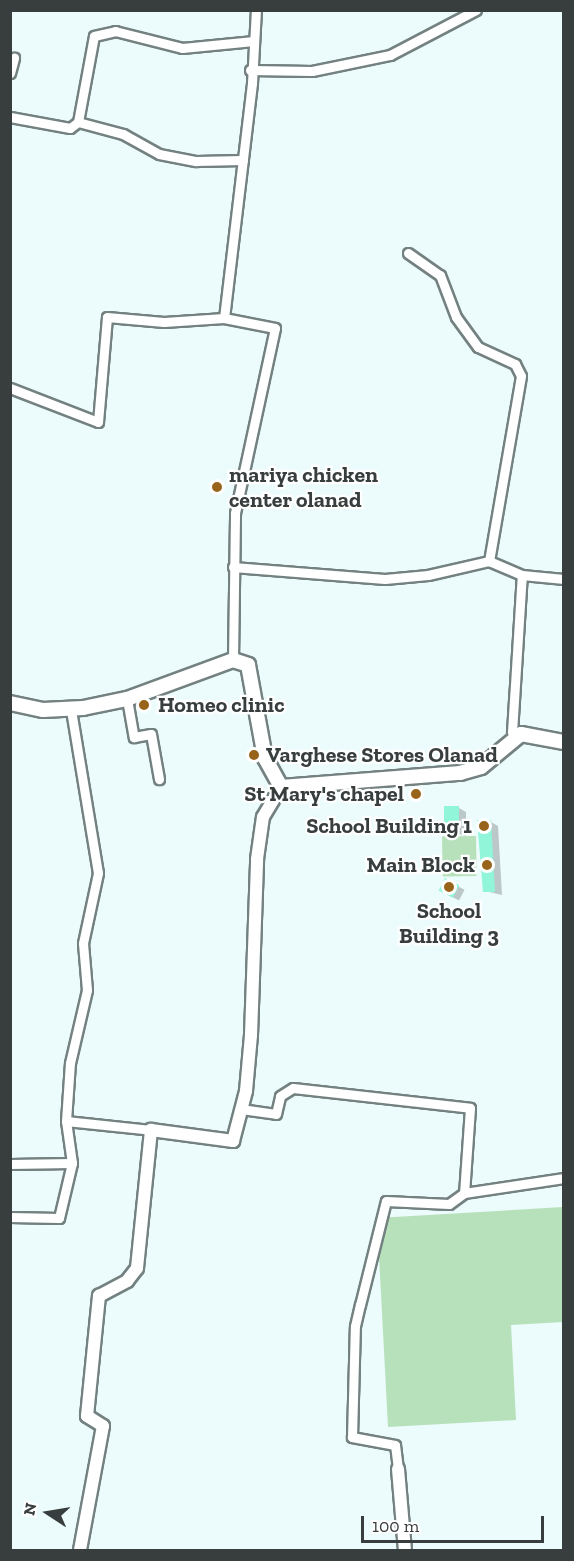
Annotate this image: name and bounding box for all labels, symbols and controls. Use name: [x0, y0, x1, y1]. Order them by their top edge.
place label: mariya chicken center olanad: [229, 461, 378, 512]
marker: mariya chicken center olanad: [210, 480, 224, 494]
place label: Homeo clinic: [158, 692, 285, 718]
marker: Homeo clinic: [135, 696, 153, 714]
place label: Varghese Stores Olanad: [266, 742, 498, 768]
marker: Varghese Stores Olanad: [247, 748, 261, 762]
place label: St Mary's chapel: [244, 781, 404, 807]
marker: St Mary's chapel: [409, 787, 423, 801]
place label: School Building 1: [306, 813, 472, 839]
marker: School Building 1: [477, 819, 491, 833]
place label: Main Block: [367, 852, 475, 878]
marker: Main Block: [480, 858, 494, 872]
marker: School Building 3: [442, 880, 456, 894]
place label: School Building 3: [399, 897, 499, 948]
north arrow: [18, 1483, 78, 1543]
text: N: [19, 1501, 40, 1517]
scale bar: [364, 1504, 547, 1542]
text: 100 m: [372, 1515, 419, 1537]

